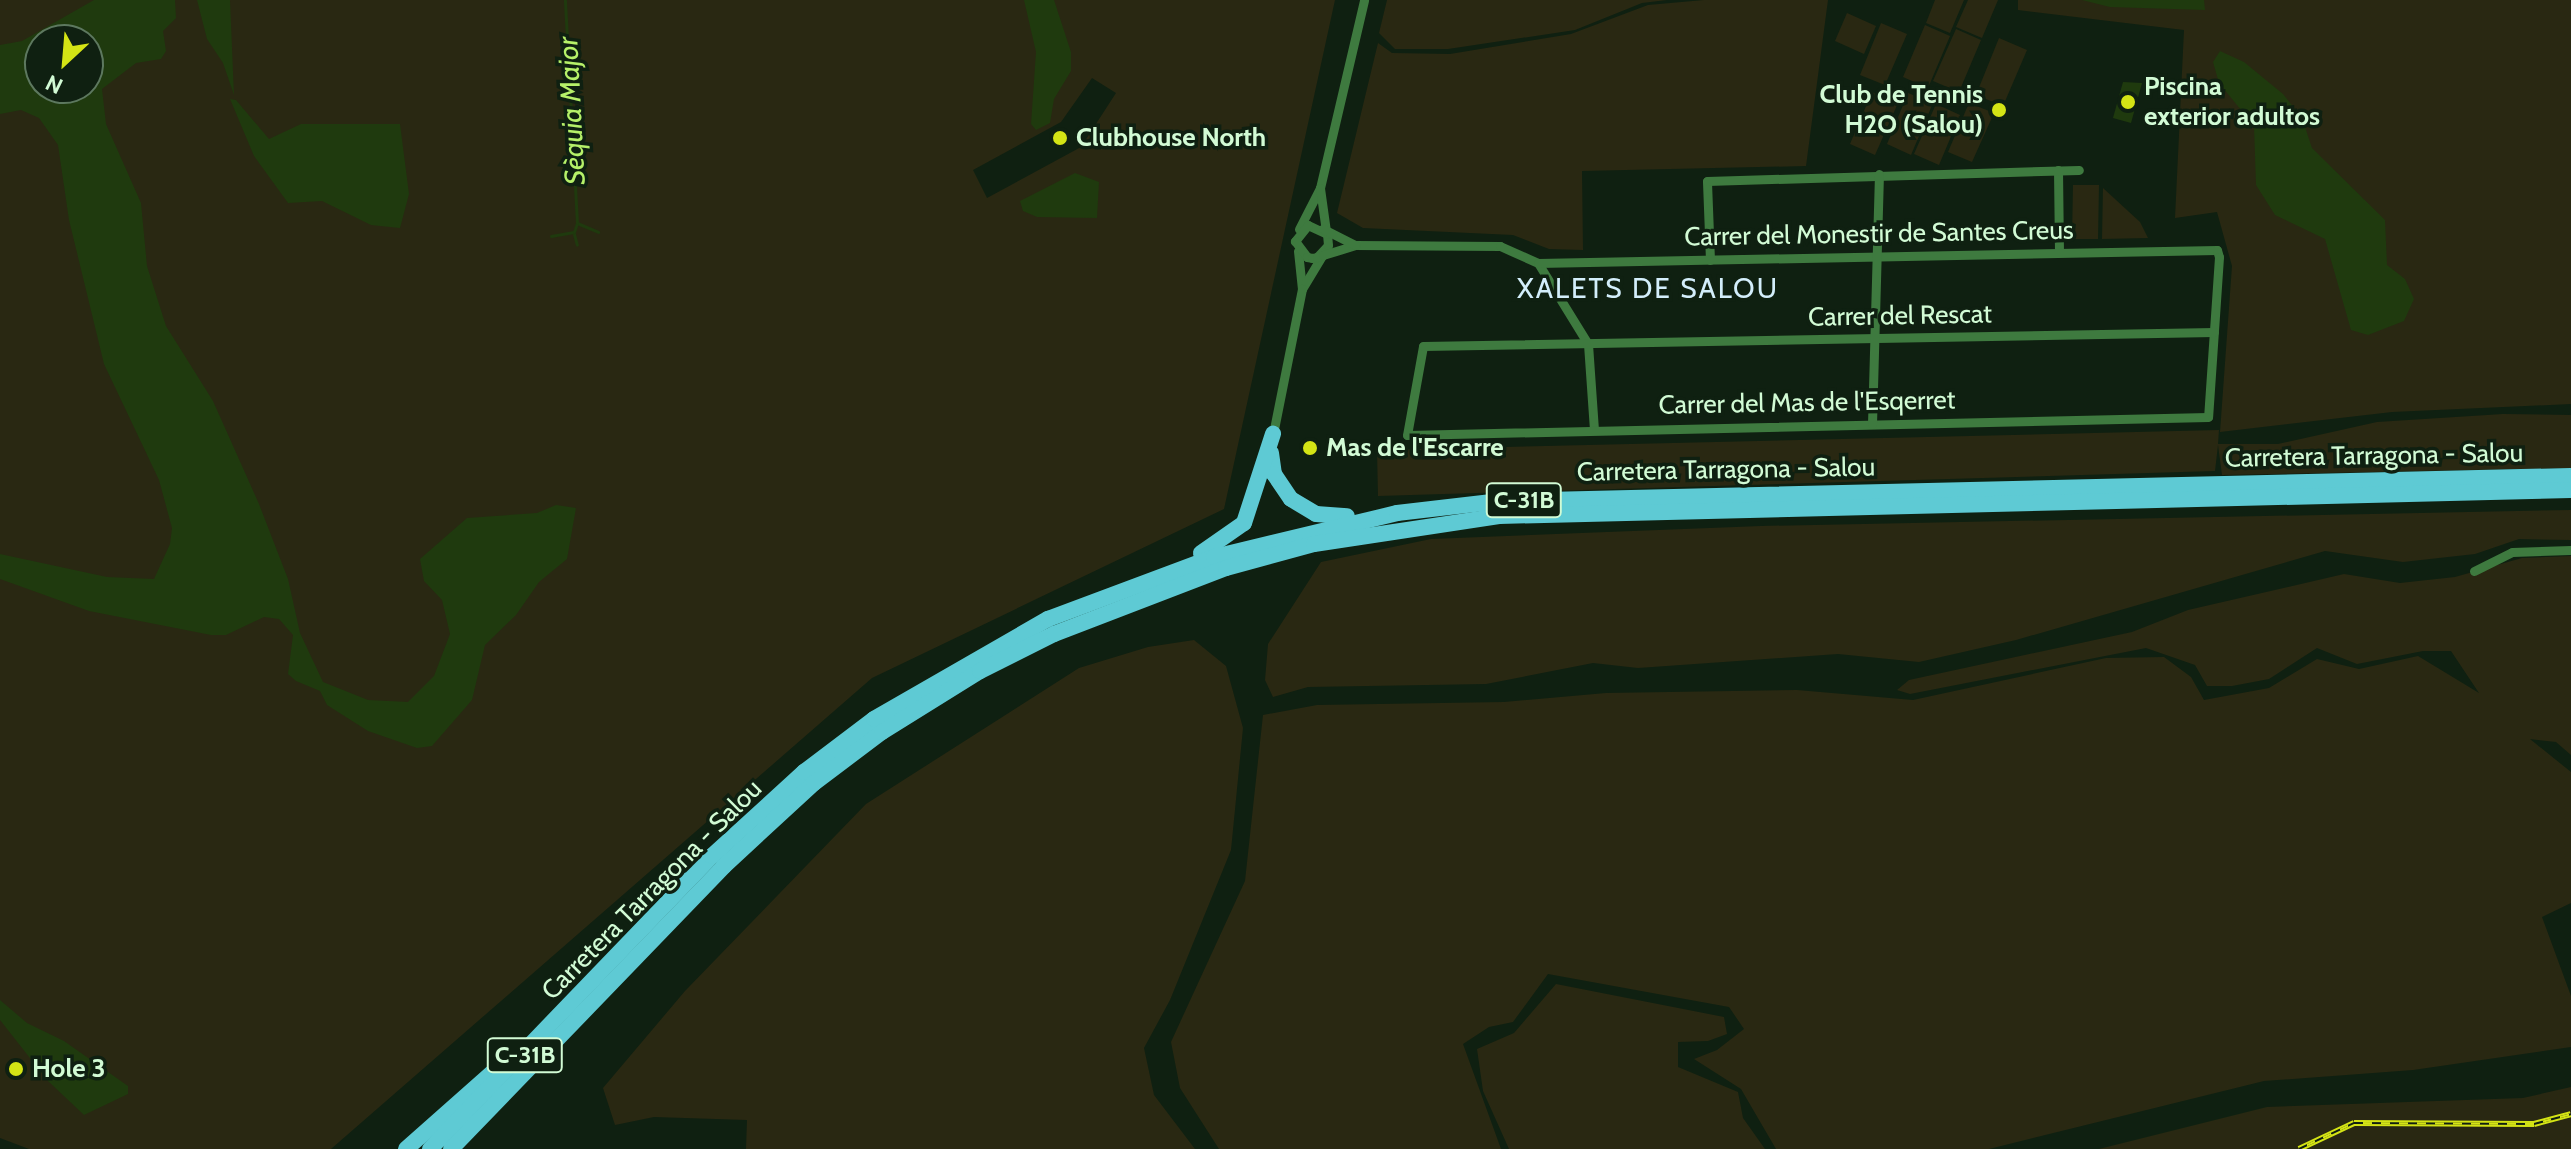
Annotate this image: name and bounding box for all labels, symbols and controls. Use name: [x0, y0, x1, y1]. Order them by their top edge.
north arrow: [24, 24, 104, 104]
water label: Sèquia Major: [550, 36, 592, 186]
text: N: [41, 69, 67, 100]
place label: Piscina exterior adultos: [2144, 71, 2320, 132]
place label: Club de Tennis H2O (Salou): [1819, 79, 1983, 140]
marker: Piscina exterior adultos: [2119, 93, 2137, 111]
marker: Club de Tennis H2O (Salou): [1990, 101, 2008, 119]
place label: Clubhouse North: [1076, 122, 1266, 154]
marker: Clubhouse North: [1051, 129, 1069, 147]
street label: Carrer del Monestir de Santes Creus: [1684, 215, 2074, 253]
district label: XALETS DE SALOU: [1517, 271, 1779, 305]
street label: Carrer del Rescat: [1808, 299, 1992, 333]
street label: Carrer del Mas de l'Esqerret: [1658, 385, 1956, 421]
place label: Mas de l'Escarre: [1326, 432, 1504, 464]
street label: Carretera Tarragona - Salou: [2225, 438, 2523, 474]
marker: Mas de l'Escarre: [1301, 439, 1319, 457]
street label: Carretera Tarragona - Salou: [1577, 452, 1875, 488]
road number: C-31B: [1484, 480, 1564, 520]
street label: Carretera Tarragona - Salou: [536, 774, 768, 1006]
road number: C-31B: [485, 1035, 565, 1075]
place label: Hole 3: [32, 1053, 105, 1085]
marker: Hole 3: [7, 1060, 25, 1078]

